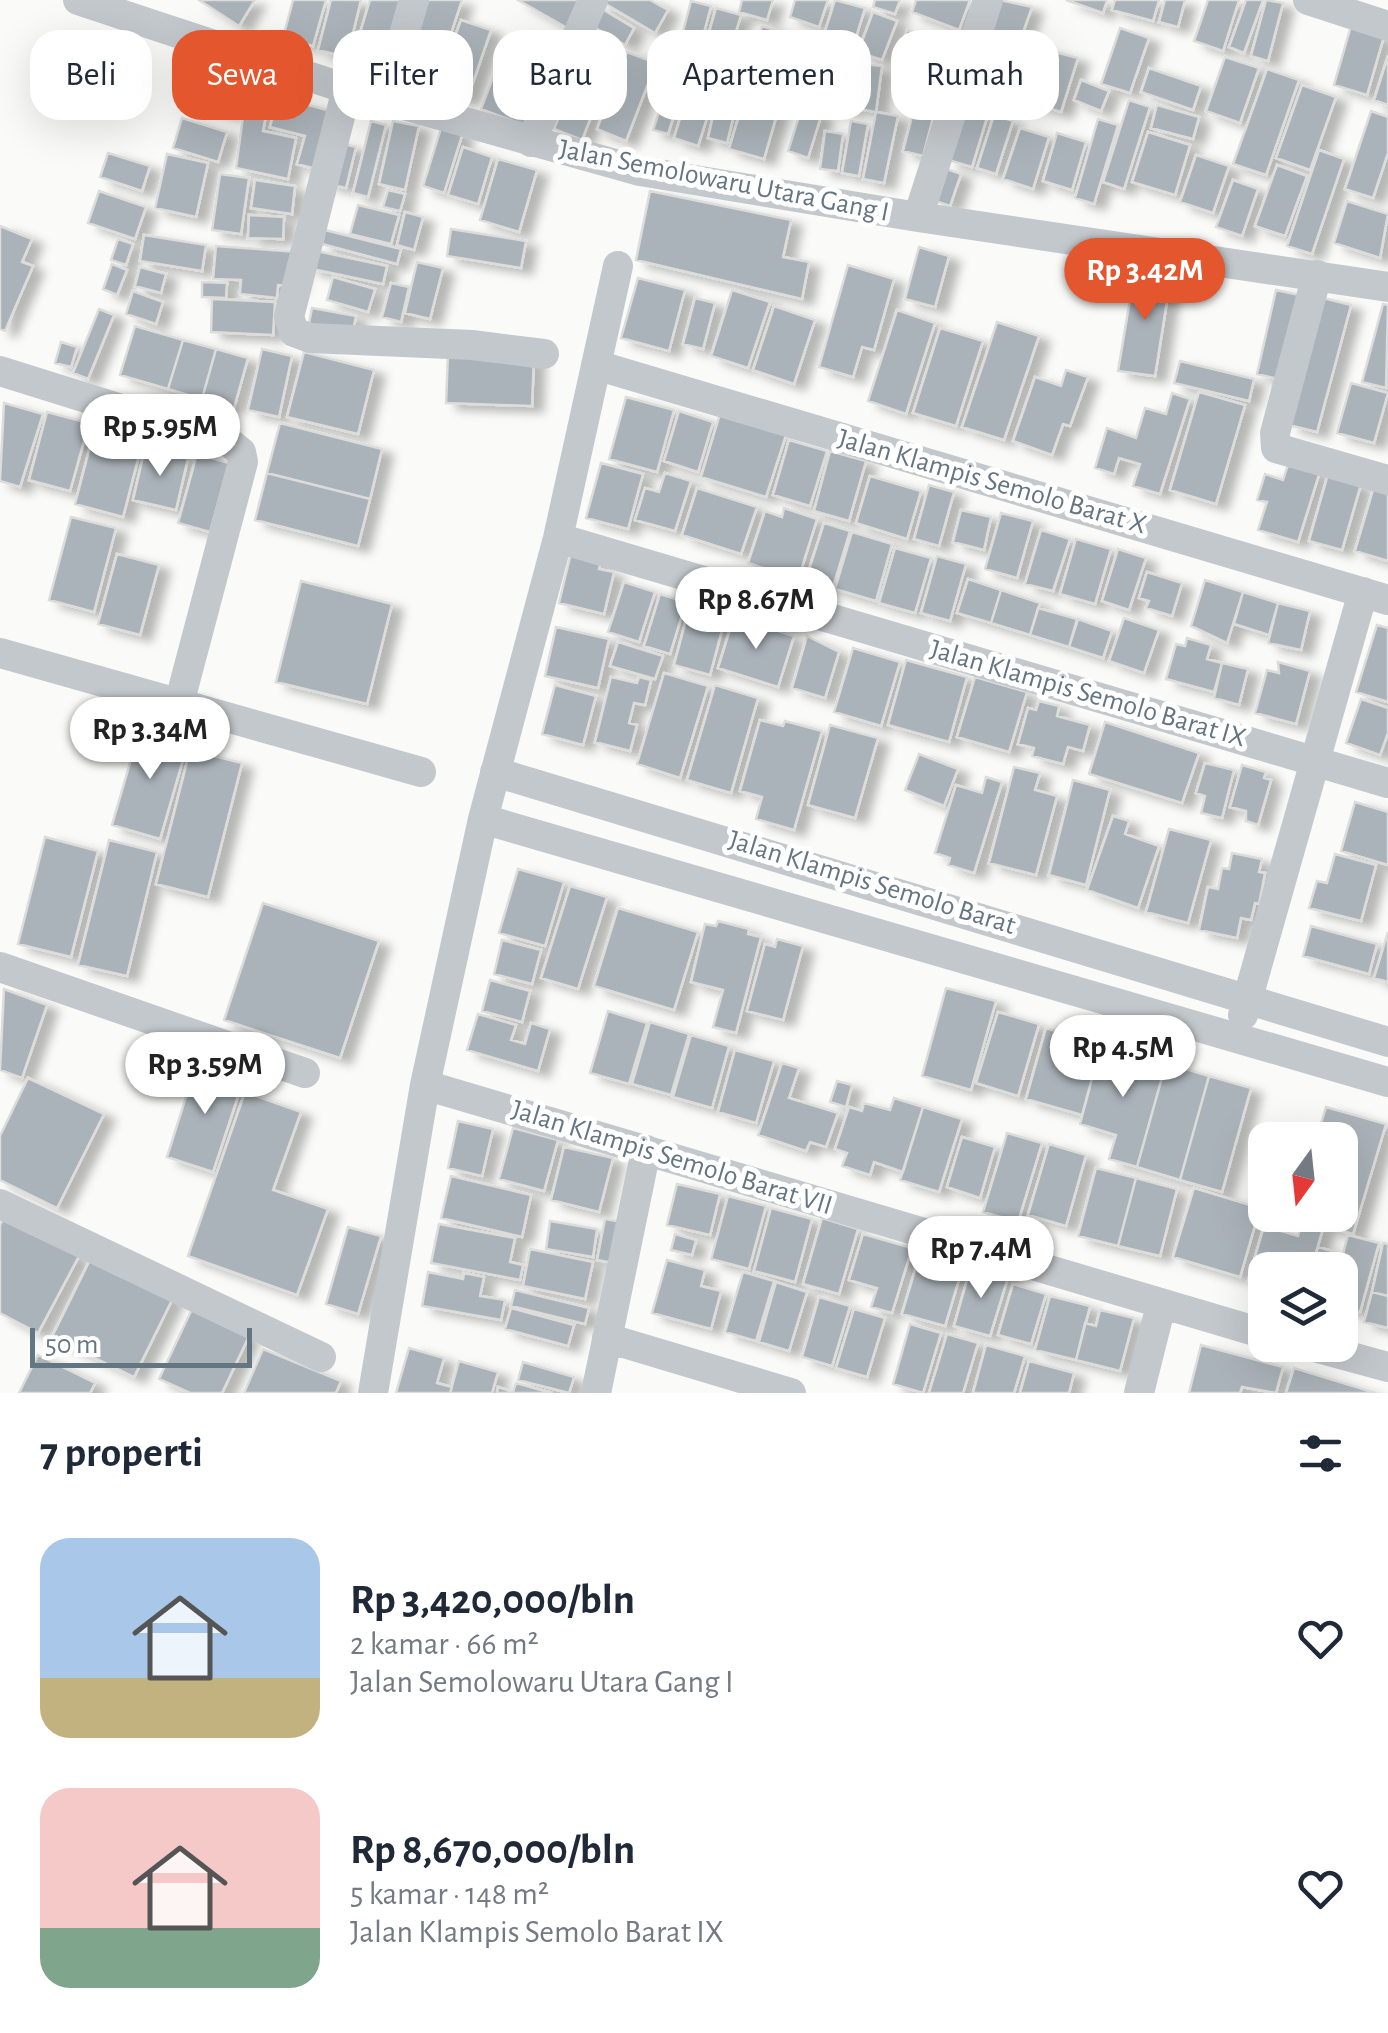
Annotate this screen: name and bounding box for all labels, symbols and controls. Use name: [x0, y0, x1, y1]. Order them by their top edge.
chip: Beli: [30, 30, 152, 120]
chip: Sewa: [172, 30, 313, 120]
chip: Filter: [333, 30, 473, 120]
chip: Baru: [493, 30, 627, 120]
chip: Apartemen: [647, 30, 871, 120]
chip: Rumah: [891, 30, 1059, 120]
street label: Jalan Semolowaru Utara Gang I: [557, 135, 891, 227]
pin: Rp 3.42M: [1042, 238, 1248, 323]
text: Rp 3.42M: [1086, 254, 1204, 286]
pin: Rp 5.95M: [57, 394, 263, 479]
text: Rp 5.95M: [102, 410, 218, 442]
street label: Jalan Klampis Semolo Barat X: [835, 424, 1149, 540]
pin: Rp 8.67M: [653, 567, 859, 652]
text: Rp 8.67M: [697, 583, 815, 615]
street label: Jalan Klampis Semolo Barat IX: [927, 635, 1249, 753]
pin: Rp 3.34M: [47, 697, 253, 782]
text: Rp 3.34M: [92, 713, 208, 745]
street label: Jalan Klampis Semolo Barat: [725, 826, 1019, 940]
pin: Rp 4.5M: [1031, 1015, 1215, 1100]
text: Rp 4.5M: [1072, 1031, 1174, 1063]
pin: Rp 3.59M: [102, 1032, 308, 1117]
text: Rp 3.59M: [147, 1048, 263, 1080]
street label: Jalan Klampis Semolo Barat VII: [508, 1096, 836, 1220]
north arrow: [1248, 1122, 1358, 1232]
map controls: [1248, 1122, 1358, 1362]
pin: Rp 7.4M: [889, 1216, 1073, 1301]
text: Rp 7.4M: [930, 1232, 1032, 1264]
button: layers: [1248, 1252, 1358, 1362]
scale bar: [30, 1323, 252, 1368]
text: 50 m: [45, 1331, 99, 1359]
icon: filters: [1293, 1426, 1348, 1481]
text: 7 properti: [40, 1432, 203, 1474]
icon: home: [120, 1578, 240, 1698]
text: Rp 3,420,000/bln: [350, 1579, 635, 1621]
icon: heart: [1293, 1611, 1348, 1666]
text: 2 kamar · 66 m²: [350, 1628, 539, 1660]
text: Jalan Semolowaru Utara Gang I: [350, 1666, 733, 1698]
icon: home: [120, 1828, 240, 1948]
text: Rp 8,670,000/bln: [350, 1829, 635, 1871]
icon: heart: [1293, 1861, 1348, 1916]
text: 5 kamar · 148 m²: [350, 1878, 549, 1910]
text: Jalan Klampis Semolo Barat IX: [350, 1916, 724, 1948]

